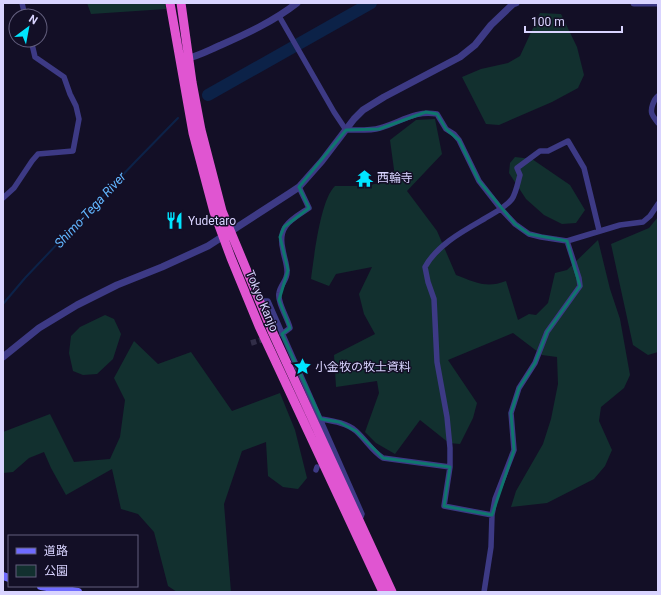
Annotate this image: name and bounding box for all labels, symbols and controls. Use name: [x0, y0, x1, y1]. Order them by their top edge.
north arrow: [8, 8, 48, 48]
scale bar: [525, 8, 622, 34]
text: N: [26, 12, 40, 28]
text: 100 m: [531, 15, 565, 29]
temple icon: 西輪寺: [354, 168, 374, 188]
water label: Shimo-Tega River: [51, 169, 129, 251]
place label: 西輪寺: [377, 171, 413, 185]
restaurant icon: Yudetaro: [165, 211, 185, 231]
place label: Yudetaro: [188, 214, 236, 228]
street label: Tokyo Kanjo: [243, 268, 281, 334]
place icon: 小金牧の牧士資料: [292, 357, 312, 377]
place label: 小金牧の牧士資料: [315, 360, 411, 374]
legend: [8, 535, 138, 587]
text: 道路: [44, 544, 68, 558]
text: 公園: [44, 564, 68, 578]

